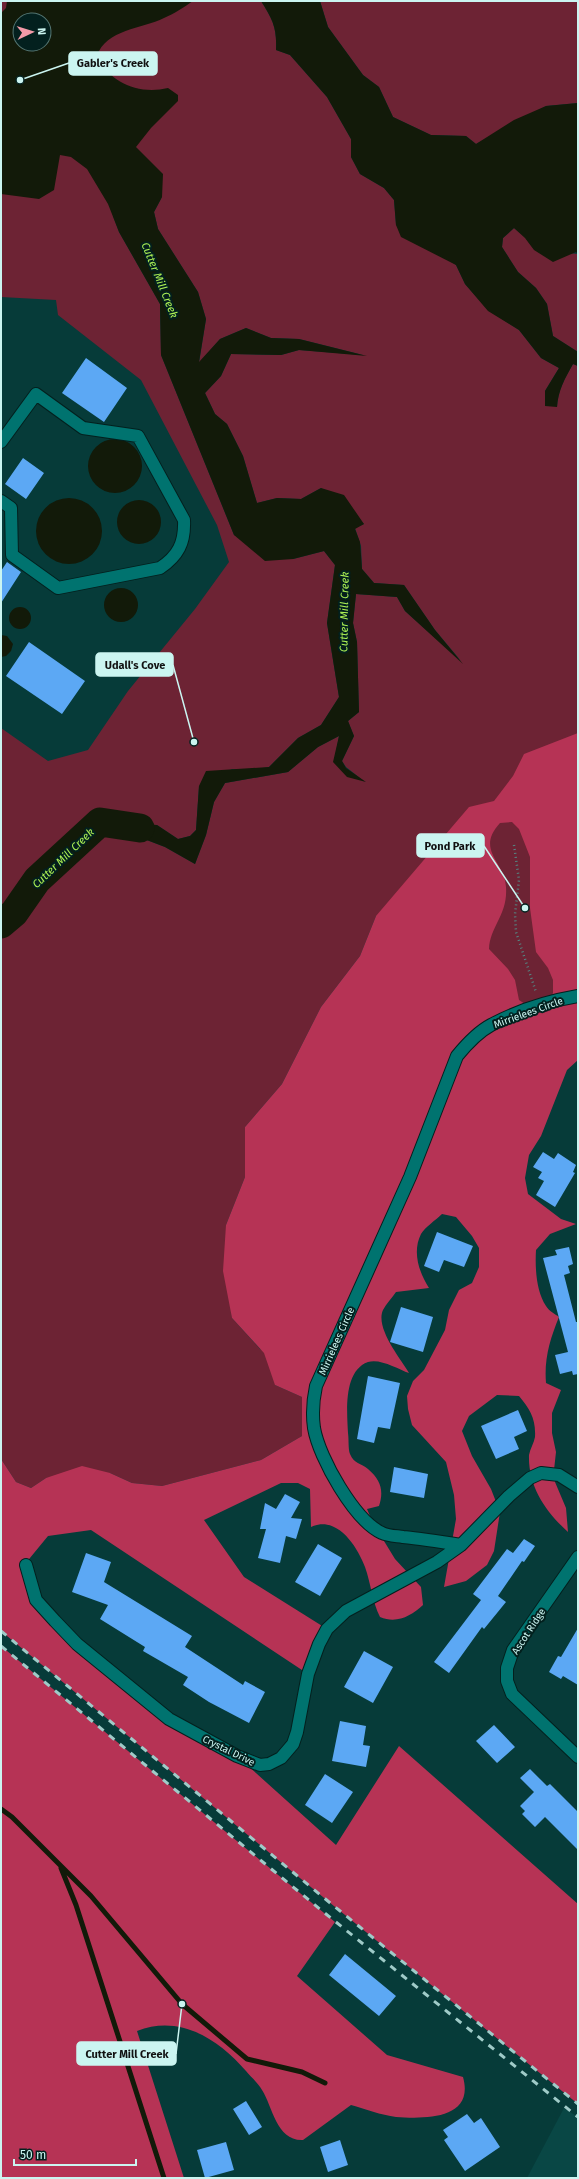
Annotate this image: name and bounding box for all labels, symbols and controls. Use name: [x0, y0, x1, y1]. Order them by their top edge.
north arrow: [12, 12, 52, 52]
text: N: [35, 27, 48, 35]
callout: Gabler's Creek: [69, 52, 157, 75]
text: Gabler's Creek: [77, 57, 150, 70]
water label: Cutter Mill Creek: [138, 240, 181, 320]
water label: Cutter Mill Creek: [337, 572, 352, 652]
callout: Udall's Cove: [96, 653, 173, 676]
text: Udall's Cove: [105, 659, 165, 672]
water label: Cutter Mill Creek: [30, 826, 97, 891]
callout: Pond Park: [417, 834, 484, 857]
text: Pond Park: [425, 840, 476, 853]
street label: Mirrielees Circle: [492, 995, 565, 1031]
street label: Mirrielees Circle: [317, 1306, 357, 1377]
street label: Ascot Ridge: [510, 1606, 548, 1657]
street label: Crystal Drive: [200, 1733, 257, 1769]
callout: Cutter Mill Creek: [77, 2042, 176, 2065]
text: Cutter Mill Creek: [85, 2048, 170, 2061]
scale bar: [14, 2141, 136, 2167]
text: 50 m: [20, 2148, 46, 2162]

